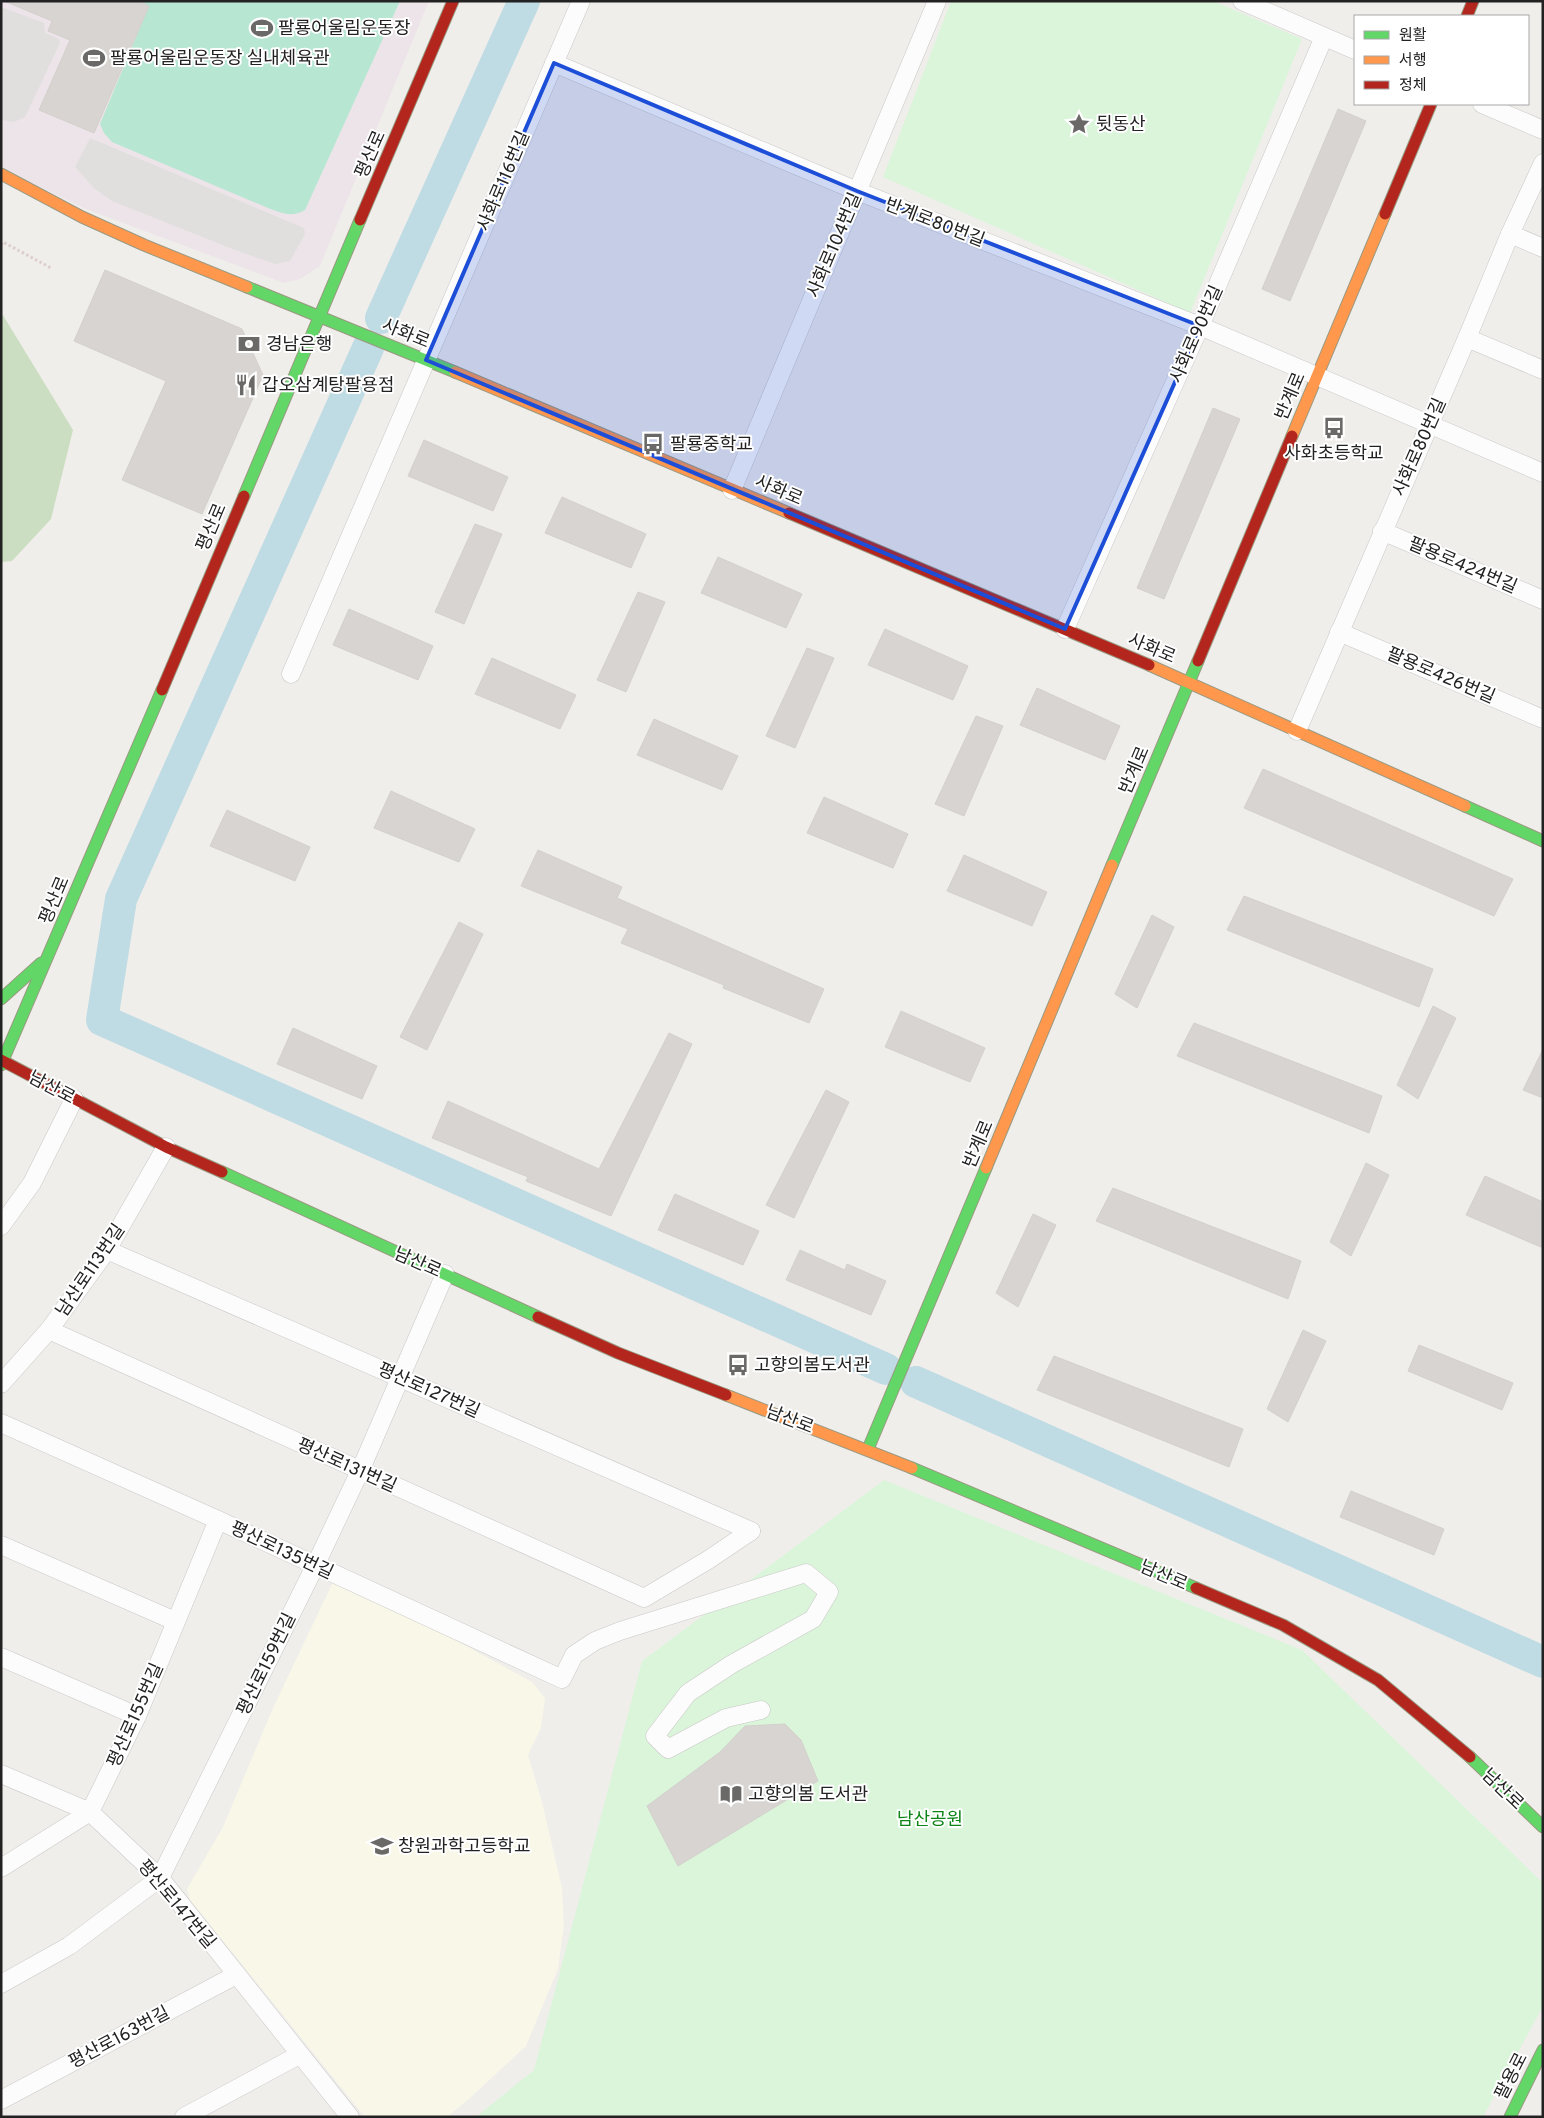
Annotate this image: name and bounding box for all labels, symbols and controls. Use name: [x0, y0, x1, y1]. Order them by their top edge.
sports icon: 팔룡어울림운동장: [249, 15, 275, 41]
legend: [1354, 15, 1529, 105]
place label: 팔룡어울림운동장: [278, 18, 410, 41]
text: 원활: [1399, 27, 1427, 46]
sports icon: 팔룡어울림운동장 실내체육관: [81, 45, 107, 71]
place label: 팔룡어울림운동장 실내체육관: [110, 48, 330, 71]
text: 서행: [1399, 52, 1427, 71]
text: 정체: [1399, 77, 1427, 96]
place icon: 뒷동산: [1066, 111, 1092, 137]
place label: 뒷동산: [1096, 114, 1146, 137]
street label: 평산로: [351, 127, 392, 182]
street label: 사화로116번길: [473, 128, 536, 235]
street label: 사화로104번길: [803, 189, 868, 302]
street label: 반계로80번길: [881, 194, 988, 253]
street label: 사화로90번길: [1166, 282, 1229, 387]
street label: 사화로: [378, 314, 433, 354]
bank icon: 경남은행: [236, 331, 262, 357]
place label: 경남은행: [266, 334, 332, 357]
street label: 반계로: [1271, 369, 1312, 424]
restaurant icon: 갑오삼계탕팔용점: [233, 372, 259, 398]
place label: 갑오삼계탕팔용점: [262, 375, 394, 398]
street label: 사화로80번길: [1388, 395, 1452, 500]
bus stop icon: 사화초등학교: [1321, 415, 1347, 441]
bus stop icon: 팔룡중학교: [640, 431, 666, 457]
place label: 팔룡중학교: [670, 434, 753, 457]
place label: 사화초등학교: [1284, 443, 1384, 466]
street label: 사화로: [751, 471, 806, 512]
street label: 평산로: [192, 500, 233, 555]
street label: 팔용로424번길: [1405, 533, 1520, 600]
street label: 사화로: [1124, 629, 1179, 670]
street label: 팔용로426번길: [1383, 643, 1498, 710]
street label: 반계로: [1115, 743, 1156, 798]
street label: 평산로: [35, 873, 76, 928]
street label: 남산로: [24, 1067, 79, 1110]
street label: 반계로: [959, 1117, 1000, 1172]
street label: 남산로113번길: [52, 1220, 131, 1322]
street label: 남산로: [390, 1243, 445, 1284]
bus stop icon: 고향의봄도서관: [725, 1352, 751, 1378]
place label: 고향의봄도서관: [754, 1355, 870, 1378]
street label: 평산로127번길: [374, 1359, 483, 1424]
street label: 남산로: [762, 1401, 817, 1440]
street label: 평산로131번길: [293, 1434, 400, 1499]
street label: 평산로135번길: [226, 1517, 337, 1585]
street label: 남산로: [1136, 1556, 1191, 1597]
street label: 평산로159번길: [233, 1610, 302, 1720]
street label: 평산로155번길: [103, 1660, 170, 1771]
street label: 남산로: [1476, 1765, 1528, 1816]
library icon: 고향의봄 도서관: [718, 1781, 744, 1807]
place label: 고향의봄 도서관: [748, 1784, 869, 1807]
park label: 남산공원: [897, 1809, 963, 1832]
school or university icon: 창원과학고등학교: [369, 1833, 395, 1859]
place label: 창원과학고등학교: [398, 1836, 530, 1859]
street label: 평산로147번길: [132, 1856, 220, 1954]
street label: 평산로163번길: [65, 2002, 174, 2075]
street label: 팔용로: [1491, 2049, 1534, 2104]

